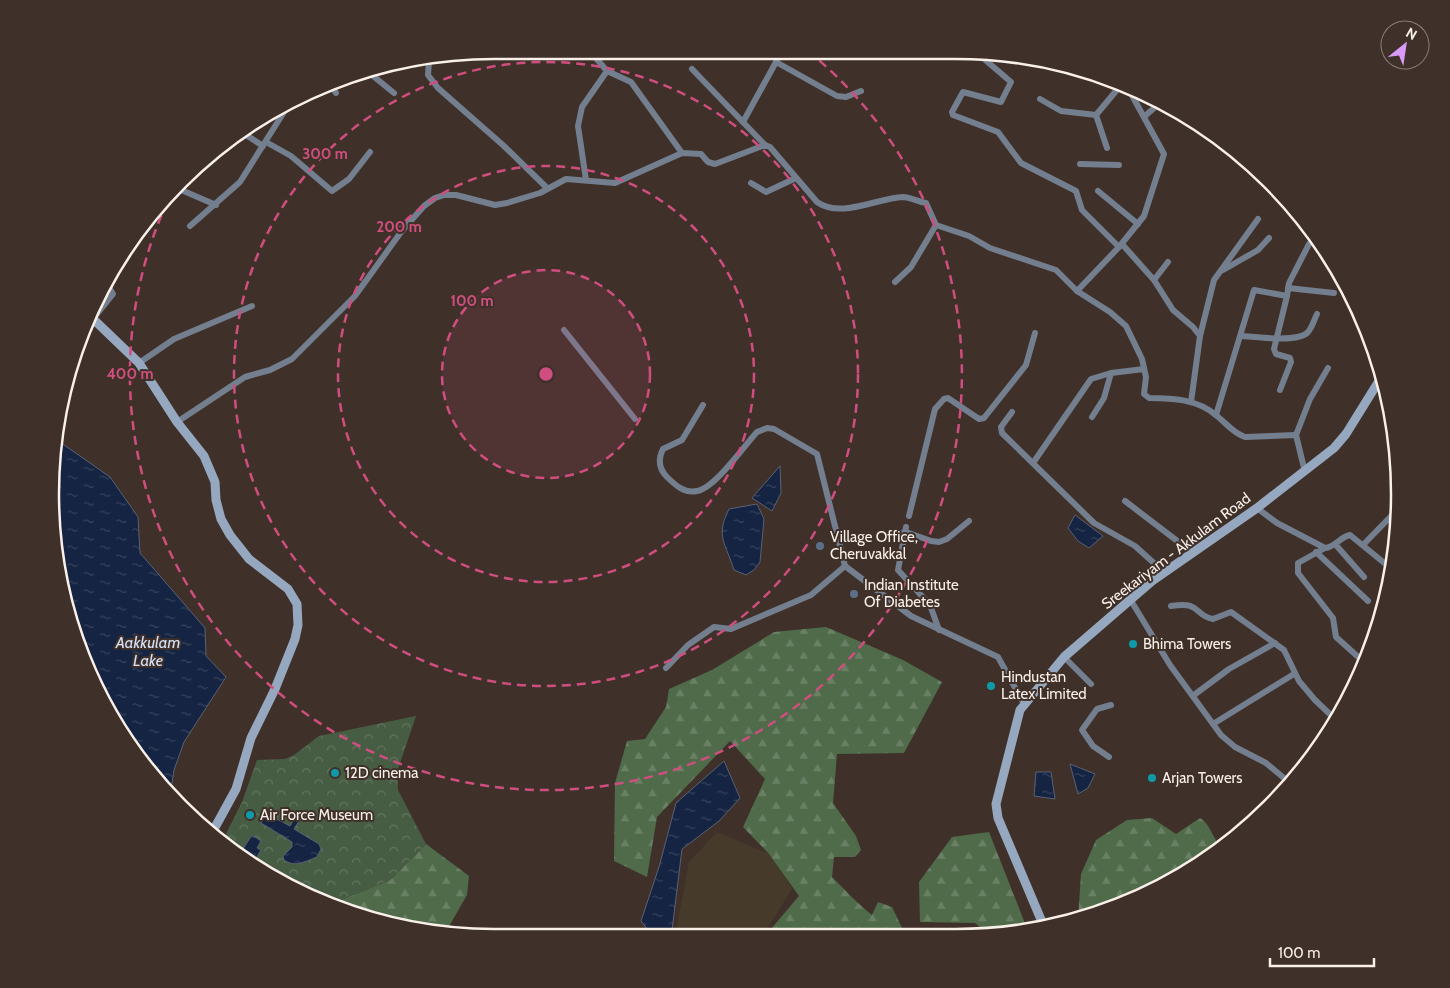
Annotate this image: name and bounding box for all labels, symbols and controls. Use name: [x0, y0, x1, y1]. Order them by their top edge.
north arrow: [1380, 20, 1430, 70]
text: N: [1403, 23, 1420, 44]
text: 300 m: [302, 145, 348, 163]
text: 200 m: [376, 218, 422, 236]
text: 100 m: [450, 292, 494, 310]
text: 400 m: [107, 365, 153, 383]
centre of rings: [537, 365, 555, 383]
street label: Sreekariyam - Akkulam Road: [1098, 489, 1254, 613]
place label: Village Office, Cheruvakkal: [830, 528, 918, 563]
marker: Village Office, Cheruvakkal: [814, 540, 826, 552]
place label: Indian Institute Of Diabetes: [864, 576, 959, 611]
marker: Indian Institute Of Diabetes: [848, 588, 860, 600]
water label: Aakkulam Lake: [115, 633, 180, 670]
place label: Bhima Towers: [1143, 635, 1231, 653]
marker: Bhima Towers: [1127, 638, 1139, 650]
place label: Hindustan Latex Limited: [1001, 668, 1087, 703]
marker: Hindustan Latex Limited: [985, 680, 997, 692]
place label: 12D cinema: [345, 764, 419, 782]
marker: 12D cinema: [329, 767, 341, 779]
place label: Arjan Towers: [1162, 769, 1243, 787]
marker: Arjan Towers: [1146, 772, 1158, 784]
place label: Air Force Museum: [260, 806, 373, 824]
marker: Air Force Museum: [244, 809, 256, 821]
scale bar: [1270, 936, 1374, 968]
text: 100 m: [1278, 944, 1320, 962]

